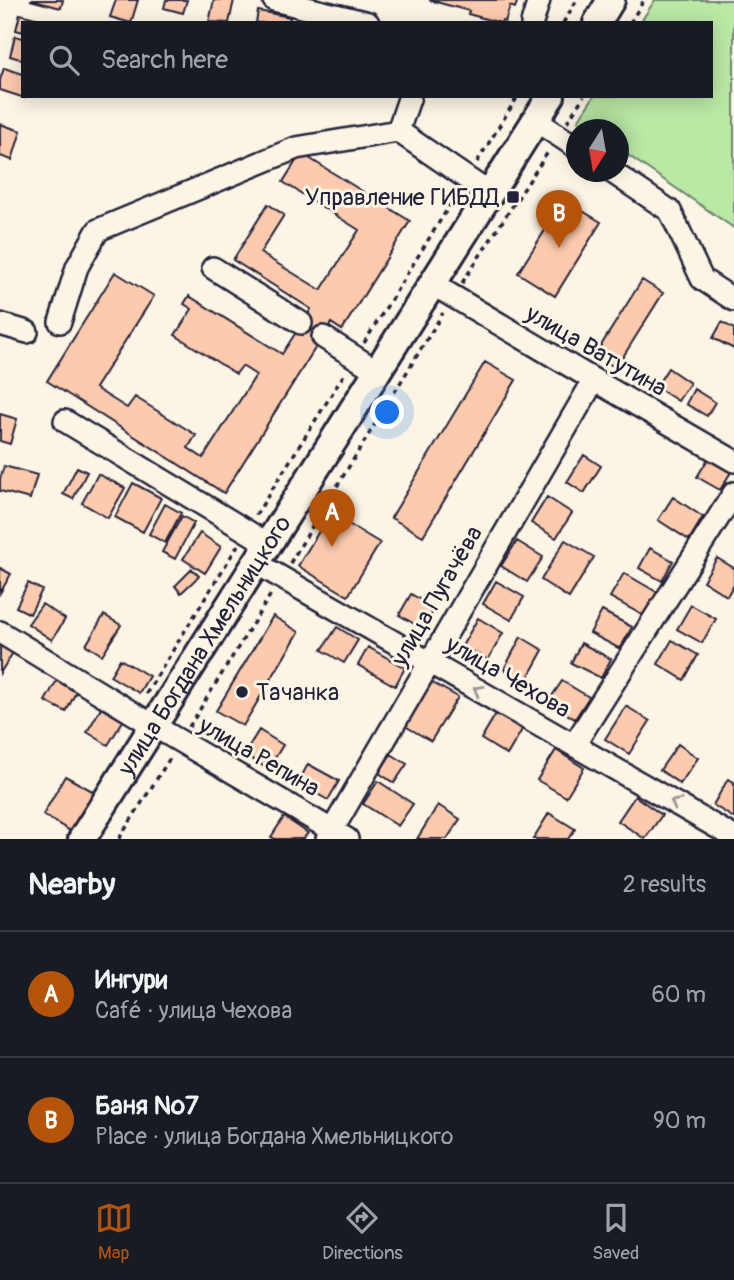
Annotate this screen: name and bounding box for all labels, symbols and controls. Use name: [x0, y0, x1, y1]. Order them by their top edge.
search box: [21, 21, 713, 98]
icon: search: [45, 41, 83, 79]
text: Search here: [101, 44, 228, 76]
north arrow: [566, 119, 629, 182]
place label: Управление ГИБДД: [305, 183, 500, 212]
marker: Управление ГИБДД: [505, 189, 521, 205]
pin: B: [536, 190, 582, 248]
street label: улица Ватутина: [520, 298, 672, 403]
your location: [370, 395, 404, 429]
pin: A: [309, 489, 355, 547]
street label: улица Богдана Хмельницкого: [111, 510, 297, 782]
street label: улица Пугачёва: [385, 521, 489, 672]
street label: улица Чехова: [440, 629, 575, 724]
place label: Тачанка: [256, 678, 339, 707]
marker: Тачанка: [234, 684, 250, 700]
one-way arrow: [472, 685, 485, 698]
street label: улица Репина: [193, 710, 325, 803]
one-way arrow: [669, 798, 682, 811]
text: Nearby: [28, 866, 115, 903]
text: 2 results: [623, 870, 706, 899]
text: Ингури: [95, 964, 167, 996]
text: A: [44, 980, 58, 1009]
text: 60 m: [651, 980, 706, 1009]
text: Café · улица Чехова: [95, 996, 292, 1025]
text: Баня №7: [95, 1090, 199, 1122]
text: B: [44, 1106, 58, 1135]
text: 90 m: [653, 1106, 706, 1135]
text: Place · улица Богдана Хмельницкого: [95, 1122, 453, 1151]
tab: Map: [95, 1199, 133, 1265]
tab: Directions: [322, 1199, 403, 1265]
tab: Saved: [592, 1199, 639, 1265]

